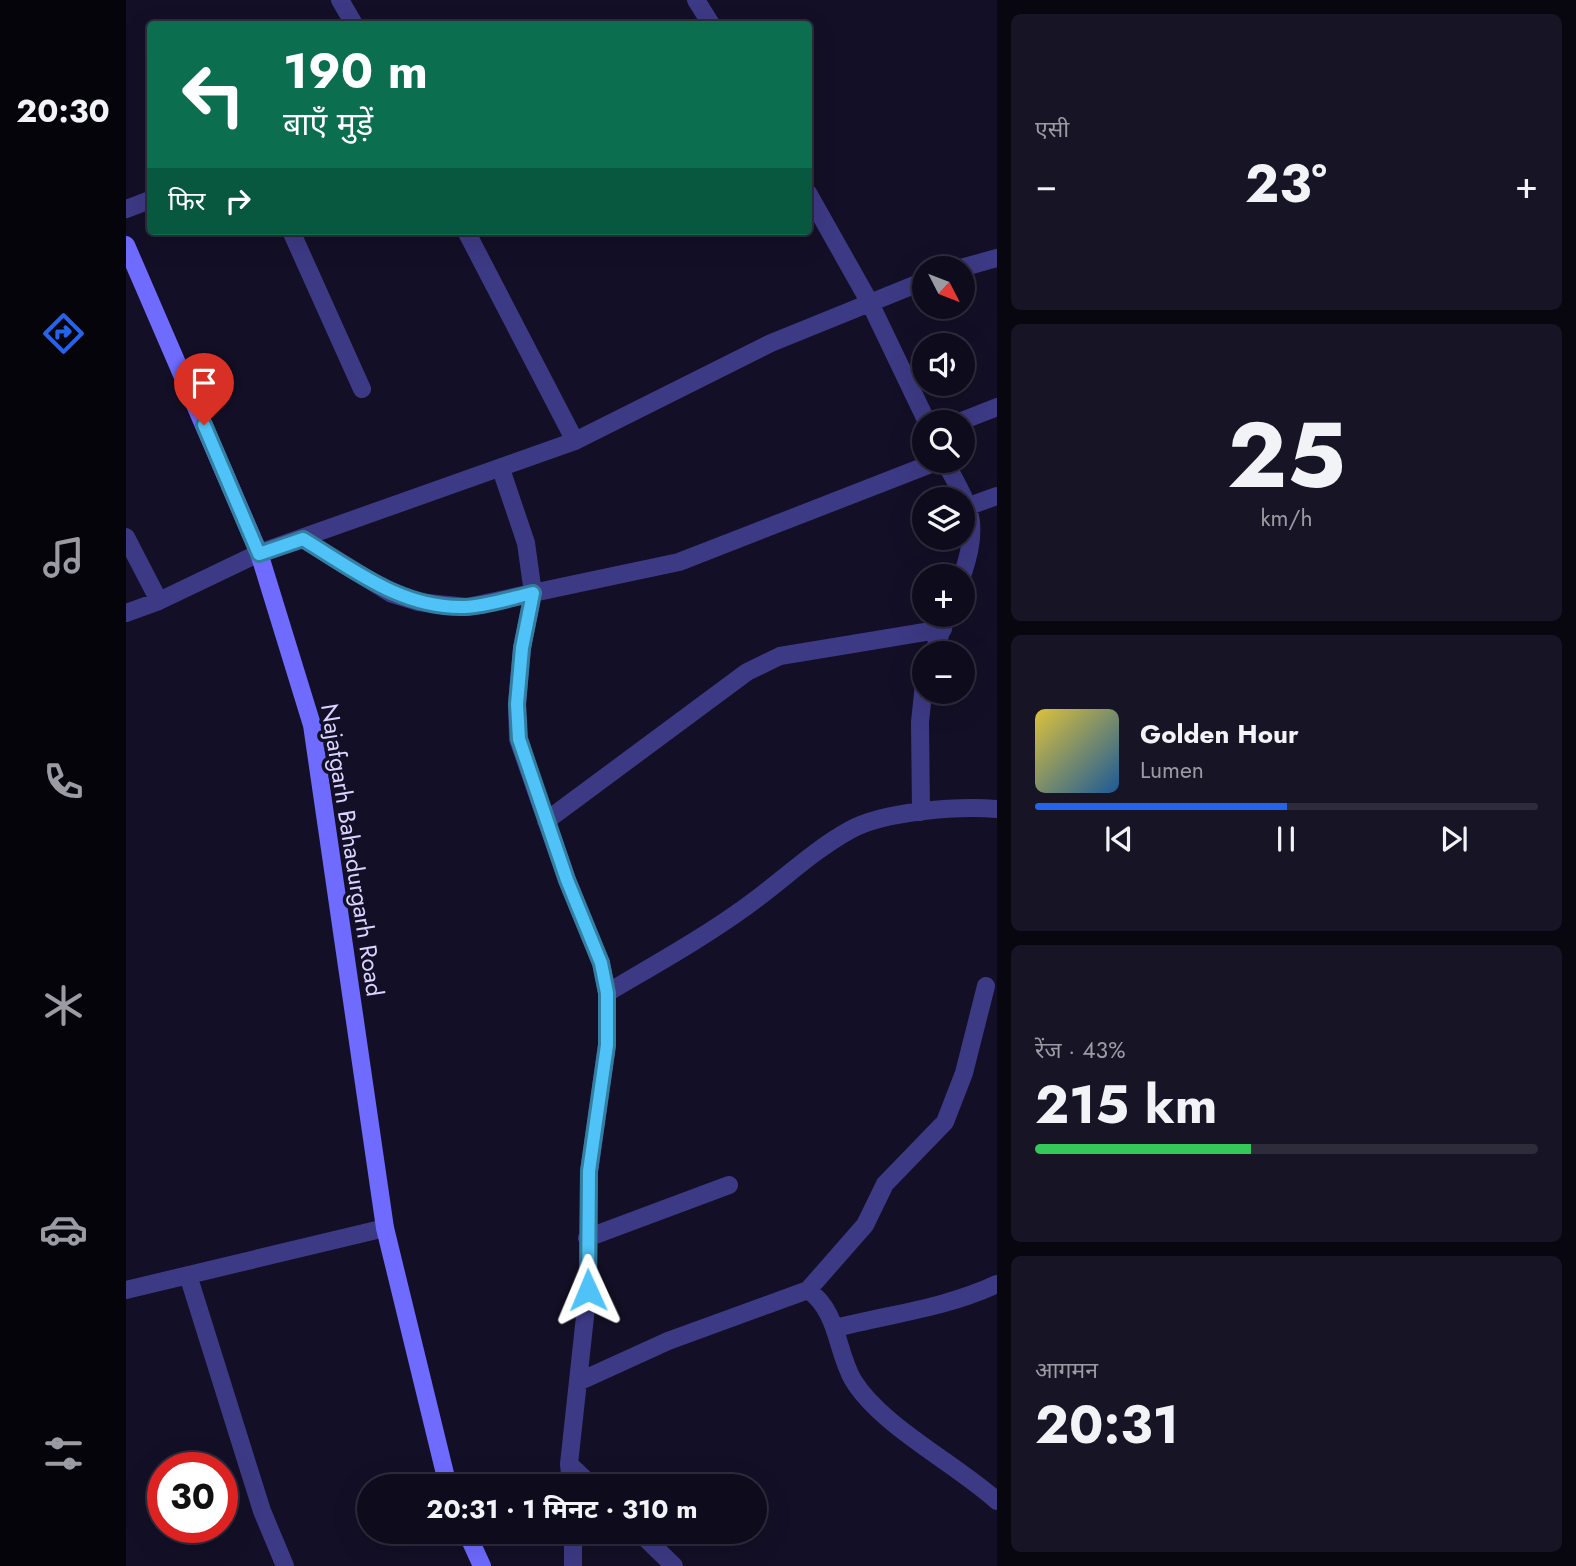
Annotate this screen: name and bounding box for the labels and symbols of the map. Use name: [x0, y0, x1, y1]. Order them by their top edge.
north arrow: [912, 256, 975, 318]
pin: [174, 353, 234, 425]
street label: Najafgarh Bahadurgarh Road: [312, 701, 393, 999]
position arrow: [551, 1253, 625, 1327]
speed limit sign: 30: [147, 1452, 238, 1543]

